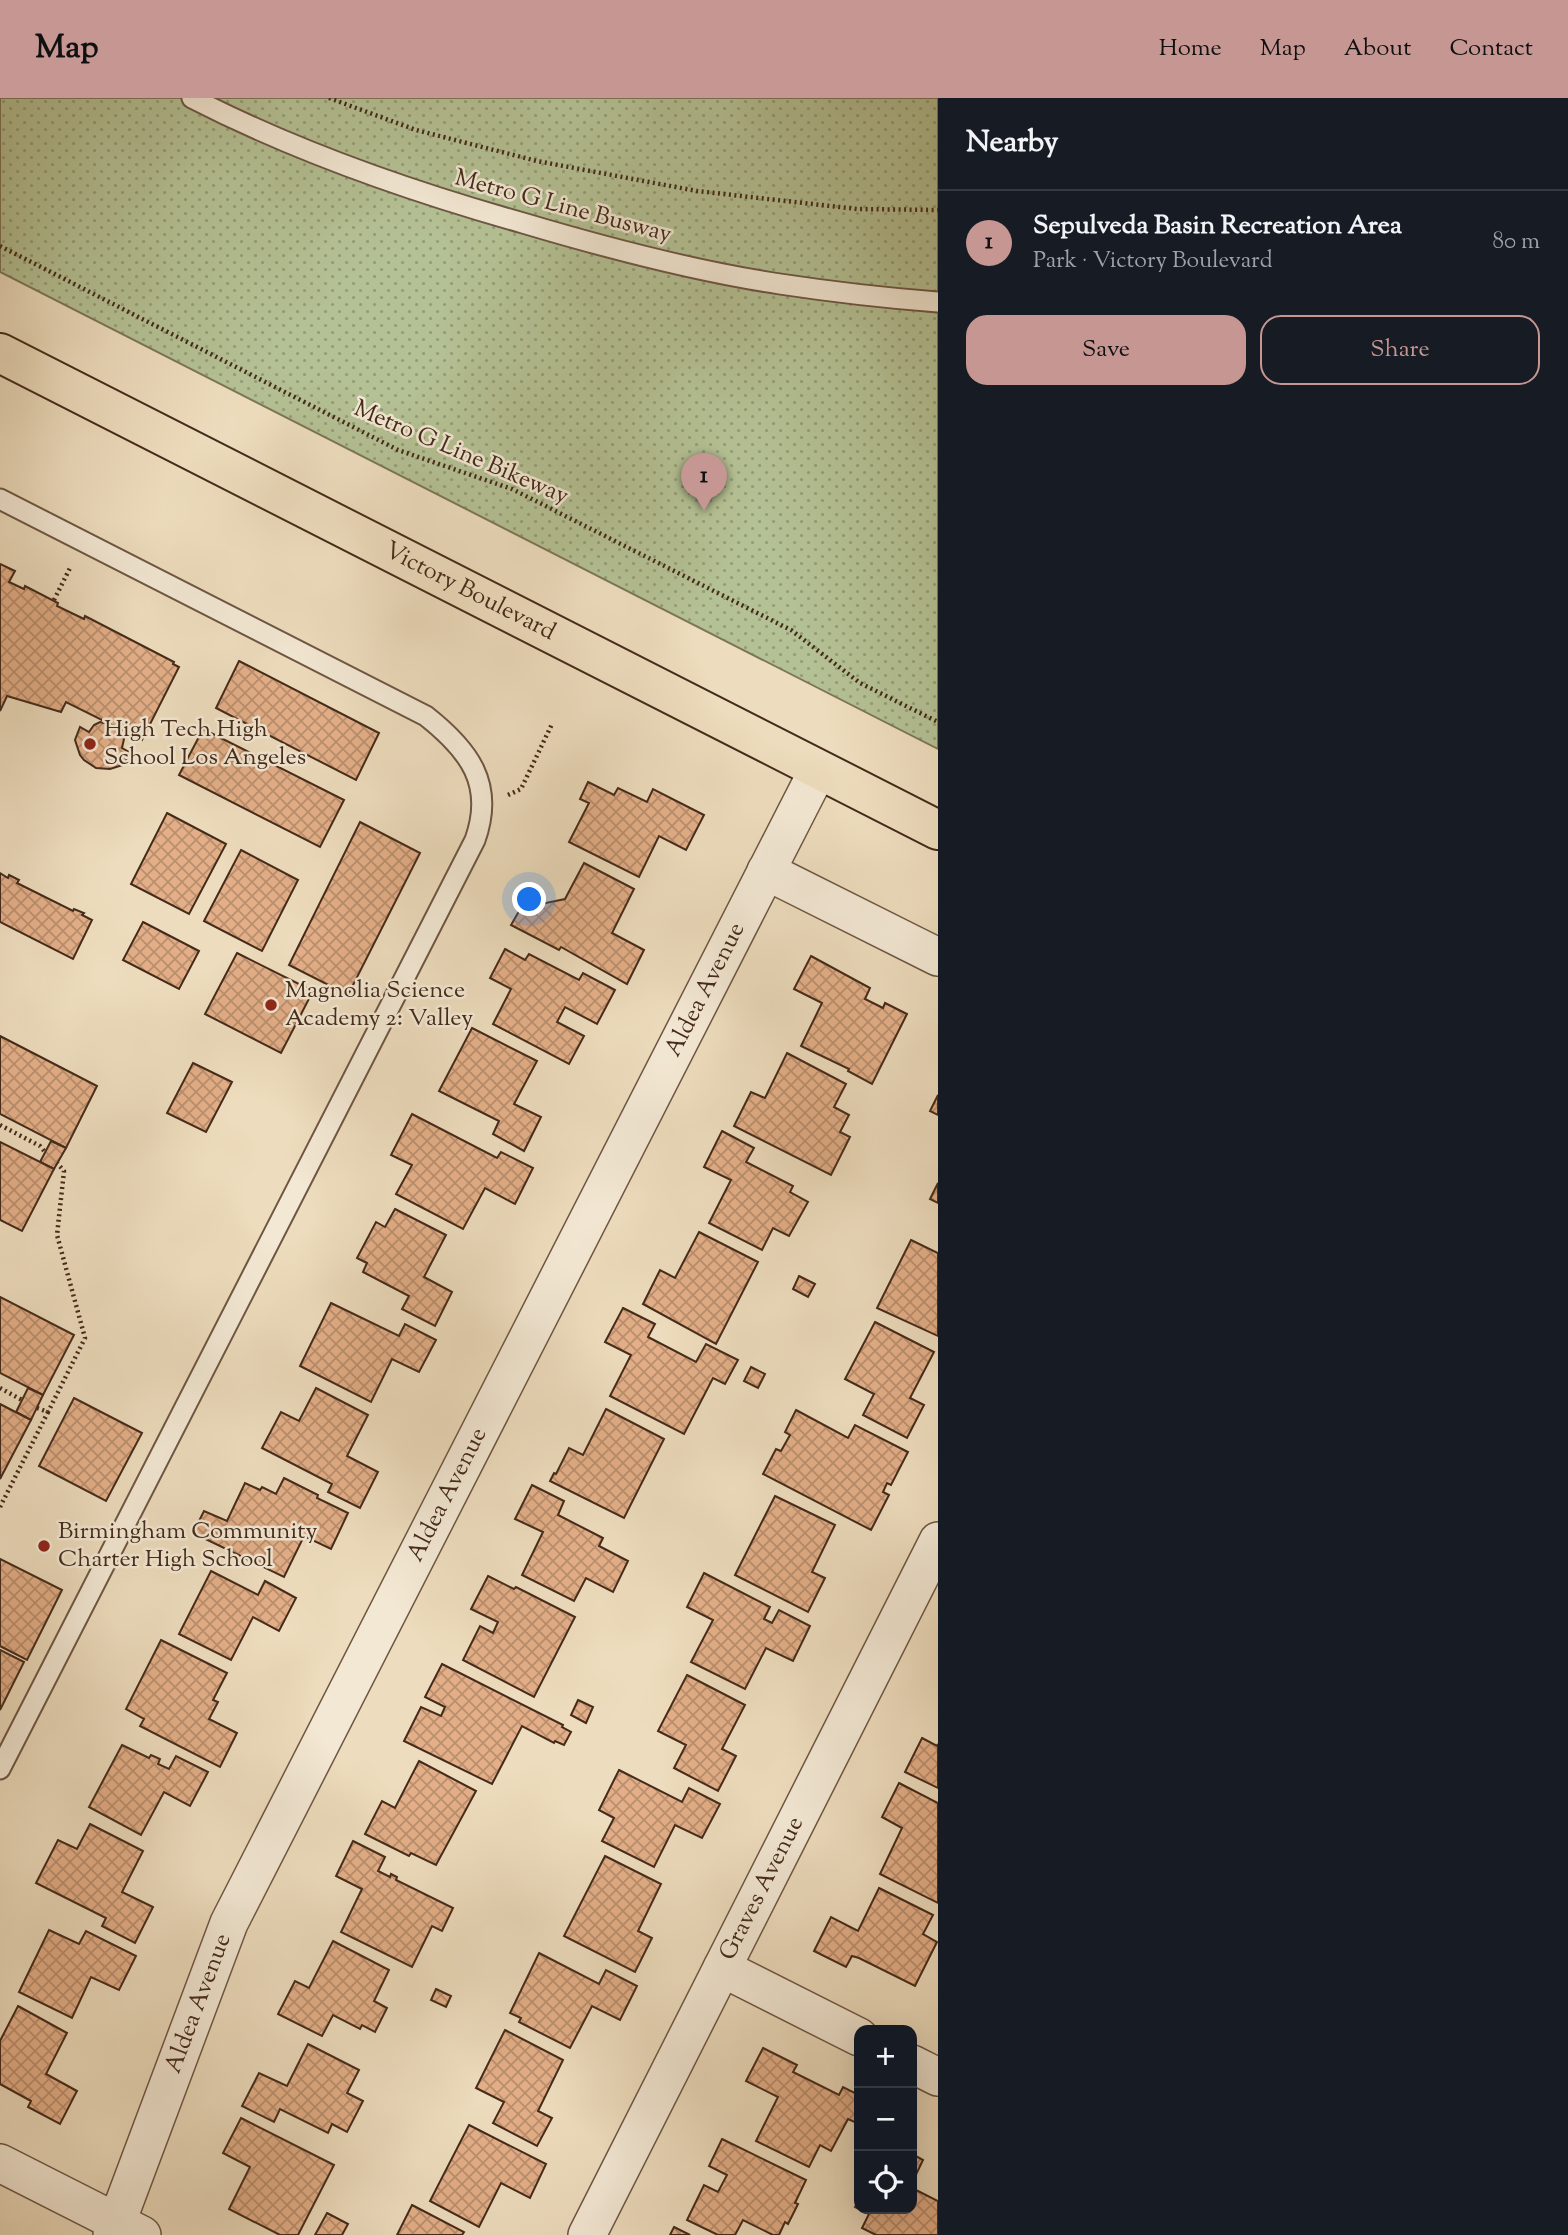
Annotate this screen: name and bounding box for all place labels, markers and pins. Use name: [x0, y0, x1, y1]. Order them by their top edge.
pin: 1: [681, 453, 727, 511]
place label: High Tech High School Los Angeles: [104, 713, 306, 775]
marker: High Tech High School Los Angeles: [82, 736, 98, 752]
place label: Magnolia Science Academy 2: Valley: [285, 974, 473, 1036]
marker: Magnolia Science Academy 2: Valley: [263, 997, 279, 1013]
place label: Birmingham Community Charter High School: [58, 1515, 317, 1577]
marker: Birmingham Community Charter High School: [36, 1538, 52, 1554]

